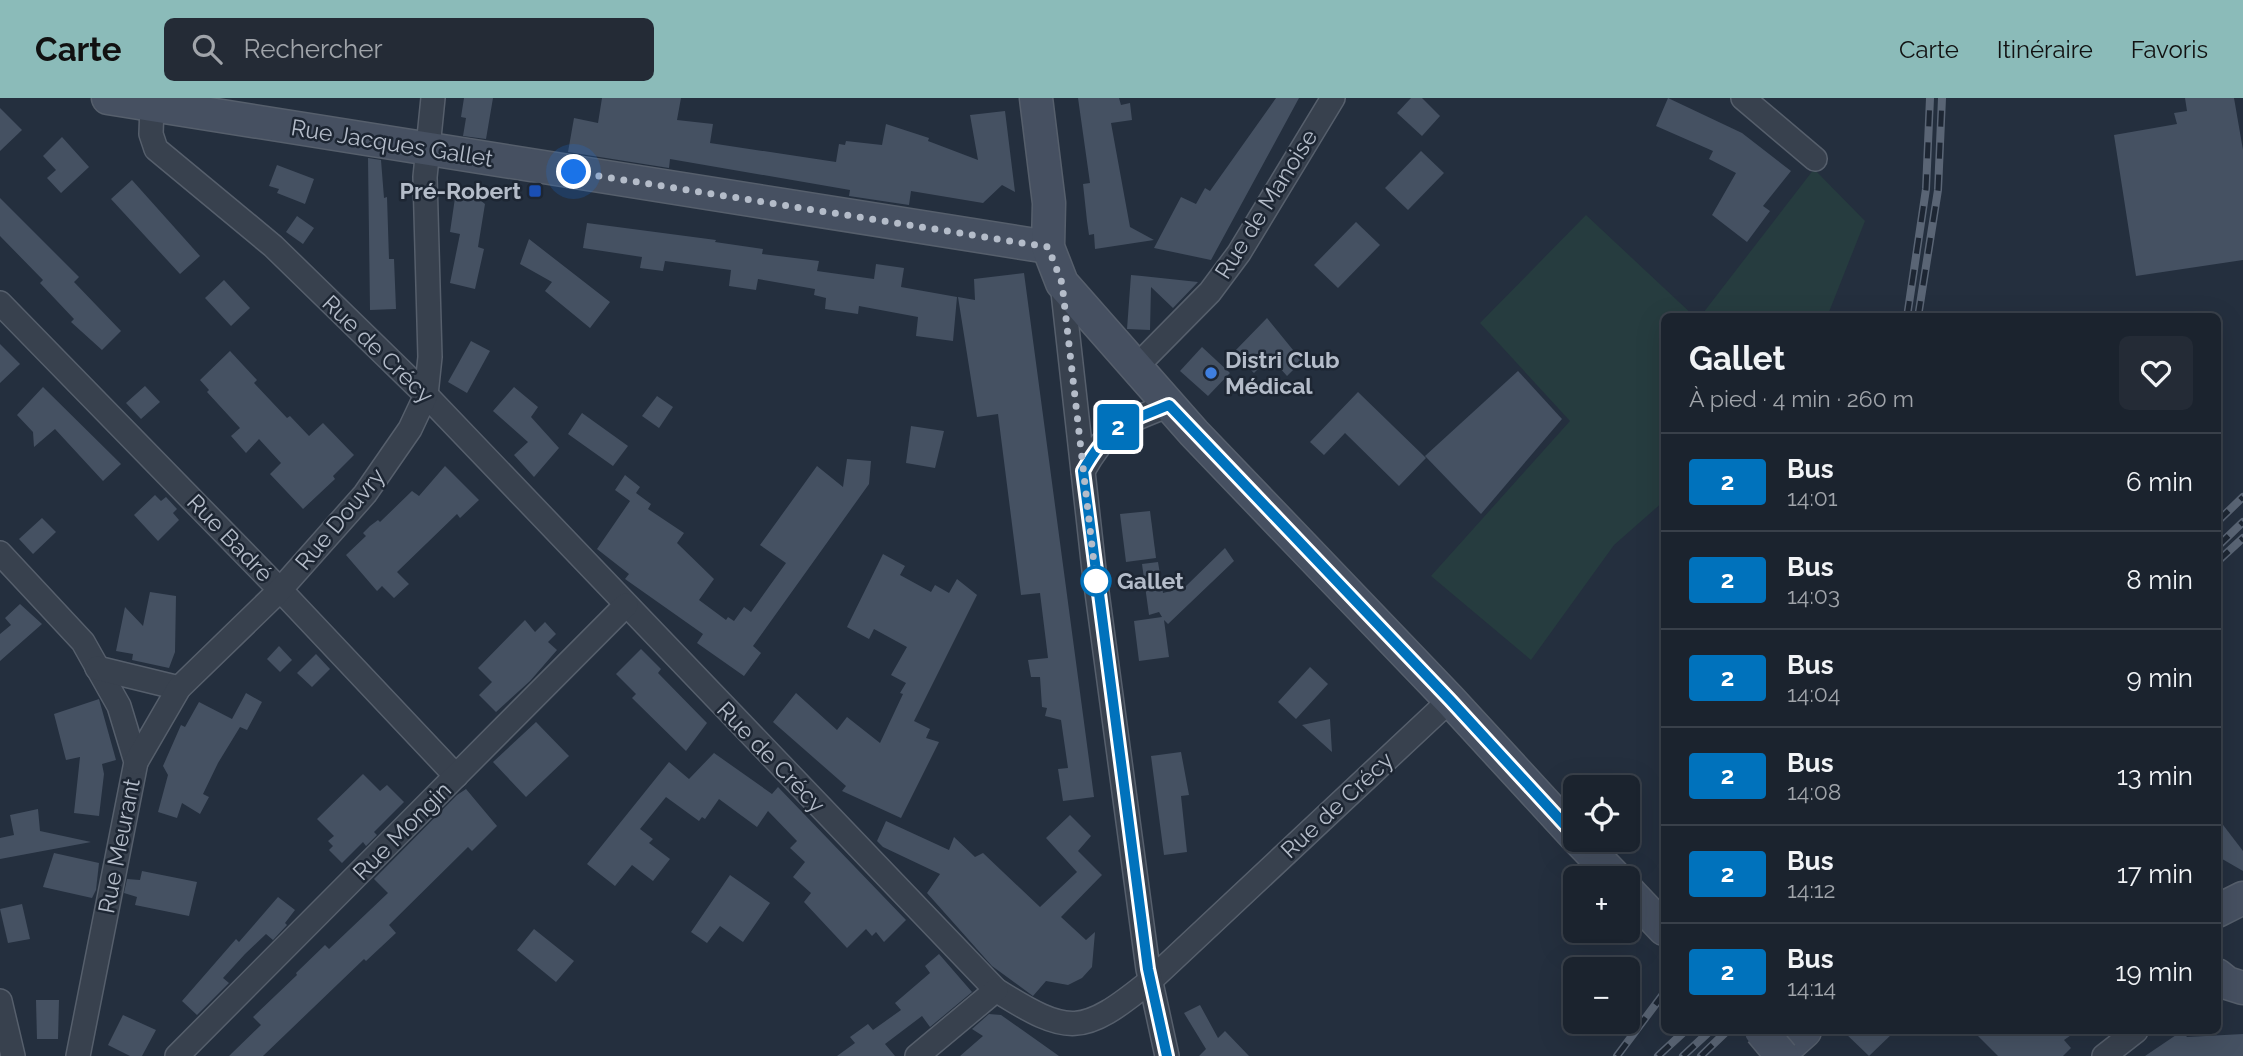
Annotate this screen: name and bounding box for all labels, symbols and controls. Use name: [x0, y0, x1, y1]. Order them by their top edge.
search box: [164, 18, 654, 81]
text: Carte: [35, 30, 122, 69]
icon: search: [188, 30, 226, 68]
text: Rechercher: [244, 34, 383, 64]
text: Carte: [1899, 35, 1959, 64]
text: Itinéraire: [1997, 35, 2093, 64]
text: Favoris: [2131, 35, 2208, 64]
street label: Rue Jacques Gallet: [289, 113, 495, 172]
street label: Rue de Manoise: [1209, 124, 1322, 283]
your location: [556, 154, 591, 189]
place label: Pré-Robert: [400, 177, 521, 204]
marker: Pré-Robert: [527, 183, 543, 199]
street label: Rue de Crécy: [317, 289, 439, 408]
button: heart: [2119, 336, 2193, 410]
text: Gallet: [1689, 339, 1785, 378]
place label: Distri Club Médical: [1225, 346, 1340, 399]
marker: Distri Club Médical: [1203, 365, 1219, 381]
text: À pied · 4 min · 260 m: [1689, 385, 1914, 412]
line badge: 2: [1095, 404, 1141, 450]
text: 2: [1111, 412, 1125, 441]
text: Bus: [1787, 454, 1834, 484]
street label: Rue Douvry: [289, 462, 390, 575]
text: 2: [1721, 467, 1734, 496]
text: 6 min: [2126, 467, 2193, 497]
text: 14:01: [1787, 484, 1838, 511]
street label: Rue Badré: [182, 488, 279, 587]
text: Bus: [1787, 552, 1834, 582]
text: 2: [1721, 565, 1734, 594]
text: 8 min: [2126, 565, 2193, 595]
marker: Gallet: [1081, 566, 1111, 596]
place label: Gallet: [1117, 567, 1184, 594]
text: 14:03: [1787, 582, 1840, 609]
text: Bus: [1787, 650, 1834, 680]
text: 2: [1721, 663, 1734, 692]
text: 9 min: [2126, 663, 2193, 693]
text: 14:04: [1787, 680, 1840, 707]
street label: Rue de Crécy: [712, 696, 831, 818]
street label: Rue de Crécy: [1275, 746, 1398, 863]
text: Bus: [1787, 748, 1834, 778]
text: 2: [1721, 761, 1734, 790]
text: 13 min: [2117, 761, 2193, 791]
map controls: [1563, 775, 1640, 1034]
button: locate: [1563, 775, 1640, 852]
street label: Rue Meurant: [92, 776, 145, 916]
street label: Rue Mongin: [347, 776, 456, 885]
text: 14:08: [1787, 778, 1841, 805]
text: Bus: [1787, 846, 1834, 876]
text: 2: [1721, 859, 1734, 888]
text: 17 min: [2117, 859, 2193, 889]
button: +: [1563, 866, 1640, 943]
text: 14:12: [1787, 876, 1836, 903]
text: Bus: [1787, 944, 1834, 974]
button: −: [1563, 957, 1640, 1034]
text: 2: [1721, 957, 1734, 986]
text: 19 min: [2115, 957, 2193, 987]
text: 14:14: [1787, 974, 1836, 1001]

